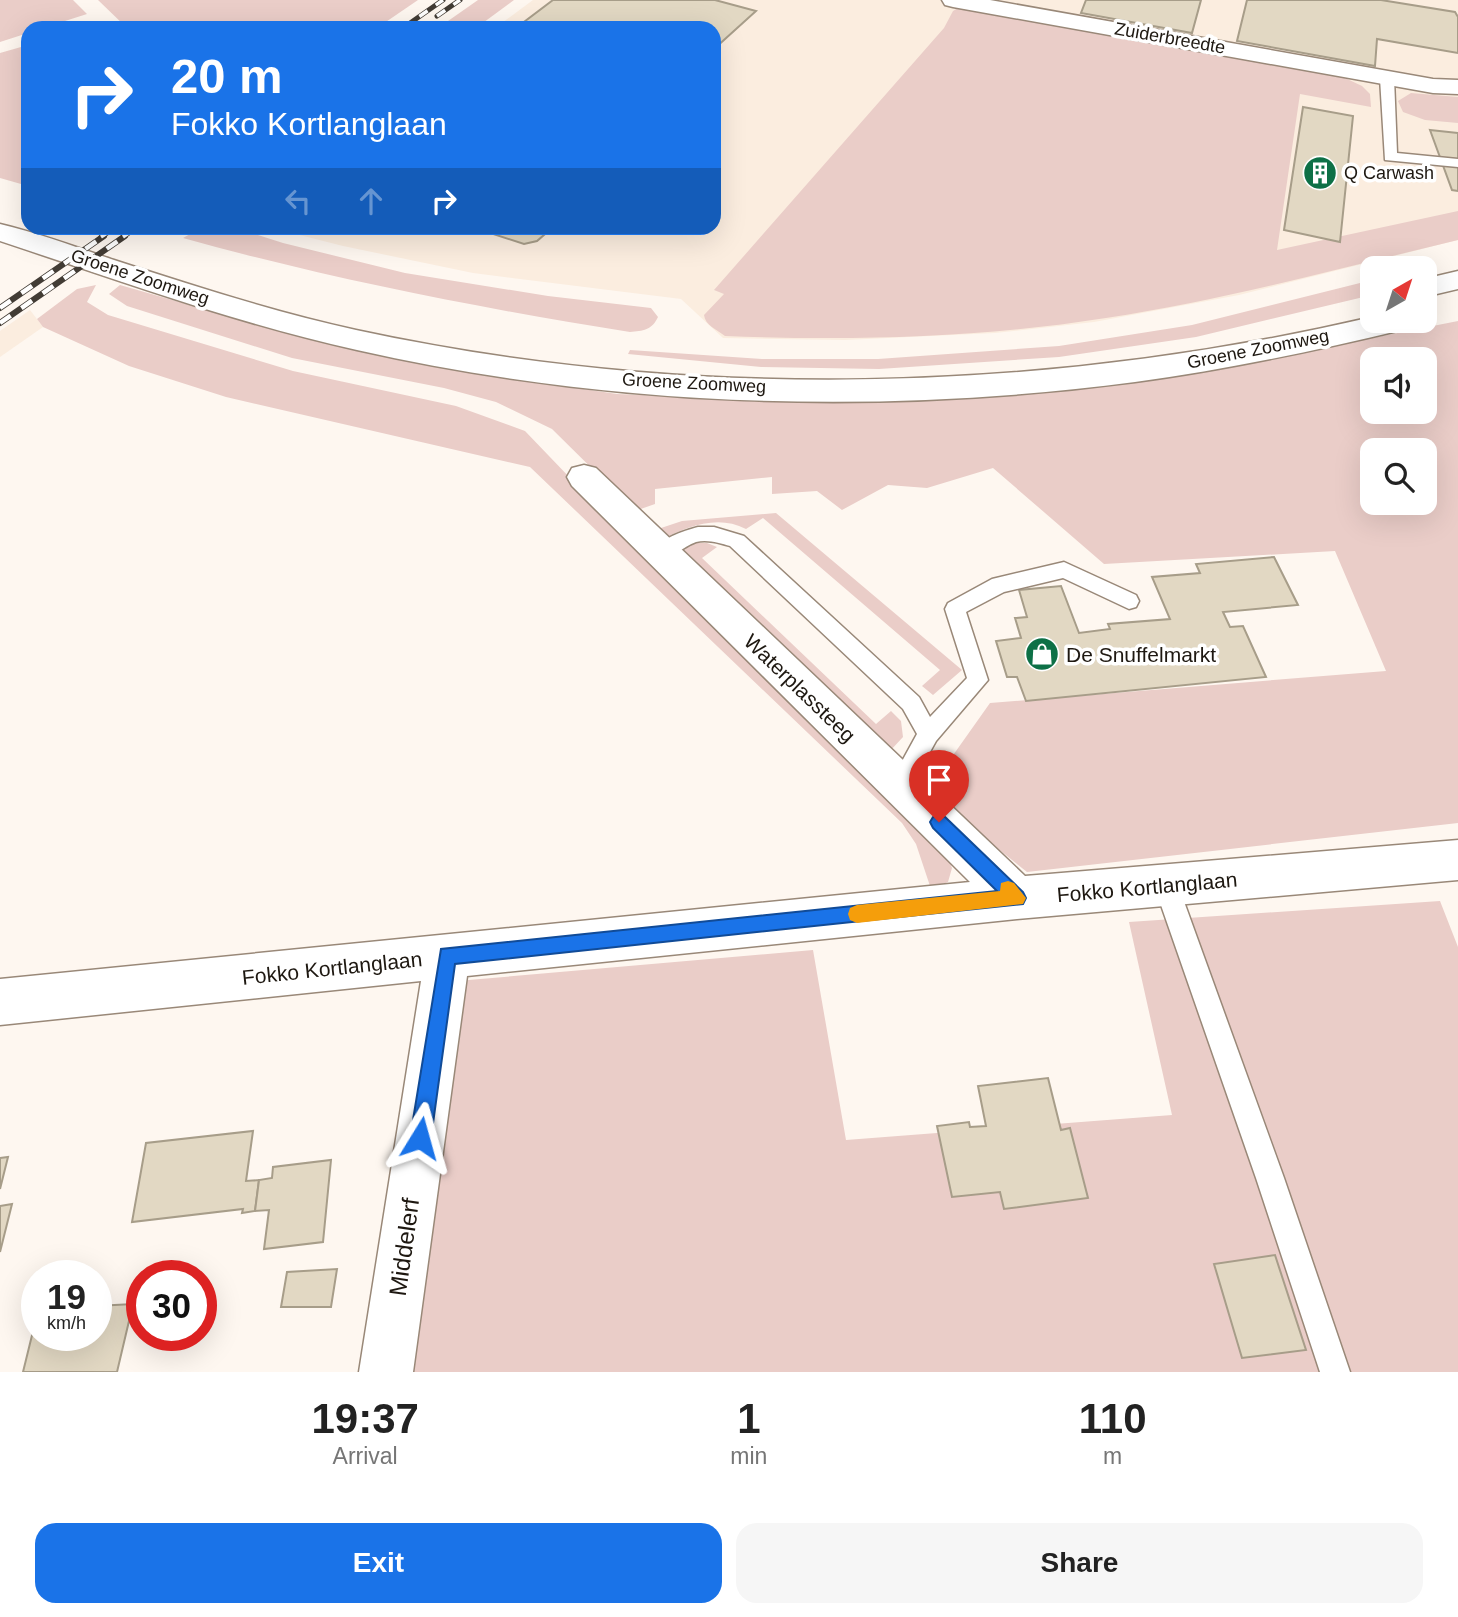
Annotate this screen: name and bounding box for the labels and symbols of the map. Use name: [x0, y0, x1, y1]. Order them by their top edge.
street label: Zuiderbreedte: [1113, 18, 1227, 58]
building icon: Q Carwash: [1301, 154, 1339, 192]
place label: Q Carwash: [1344, 163, 1434, 183]
street label: Groene Zoomweg: [68, 245, 212, 309]
north arrow: [1360, 256, 1437, 332]
street label: Groene Zoomweg: [1185, 325, 1331, 373]
street label: Groene Zoomweg: [622, 369, 766, 397]
street label: Waterplassteeg: [740, 629, 860, 747]
shop icon: De Snuffelmarkt: [1023, 635, 1061, 673]
place label: De Snuffelmarkt: [1066, 643, 1216, 666]
pin: [909, 750, 969, 822]
street label: Fokko Kortlanglaan: [1056, 868, 1238, 906]
street label: Fokko Kortlanglaan: [241, 947, 423, 989]
position arrow: [383, 1101, 457, 1175]
street label: Middelerf: [384, 1196, 424, 1298]
speed limit sign: 30: [126, 1260, 217, 1351]

